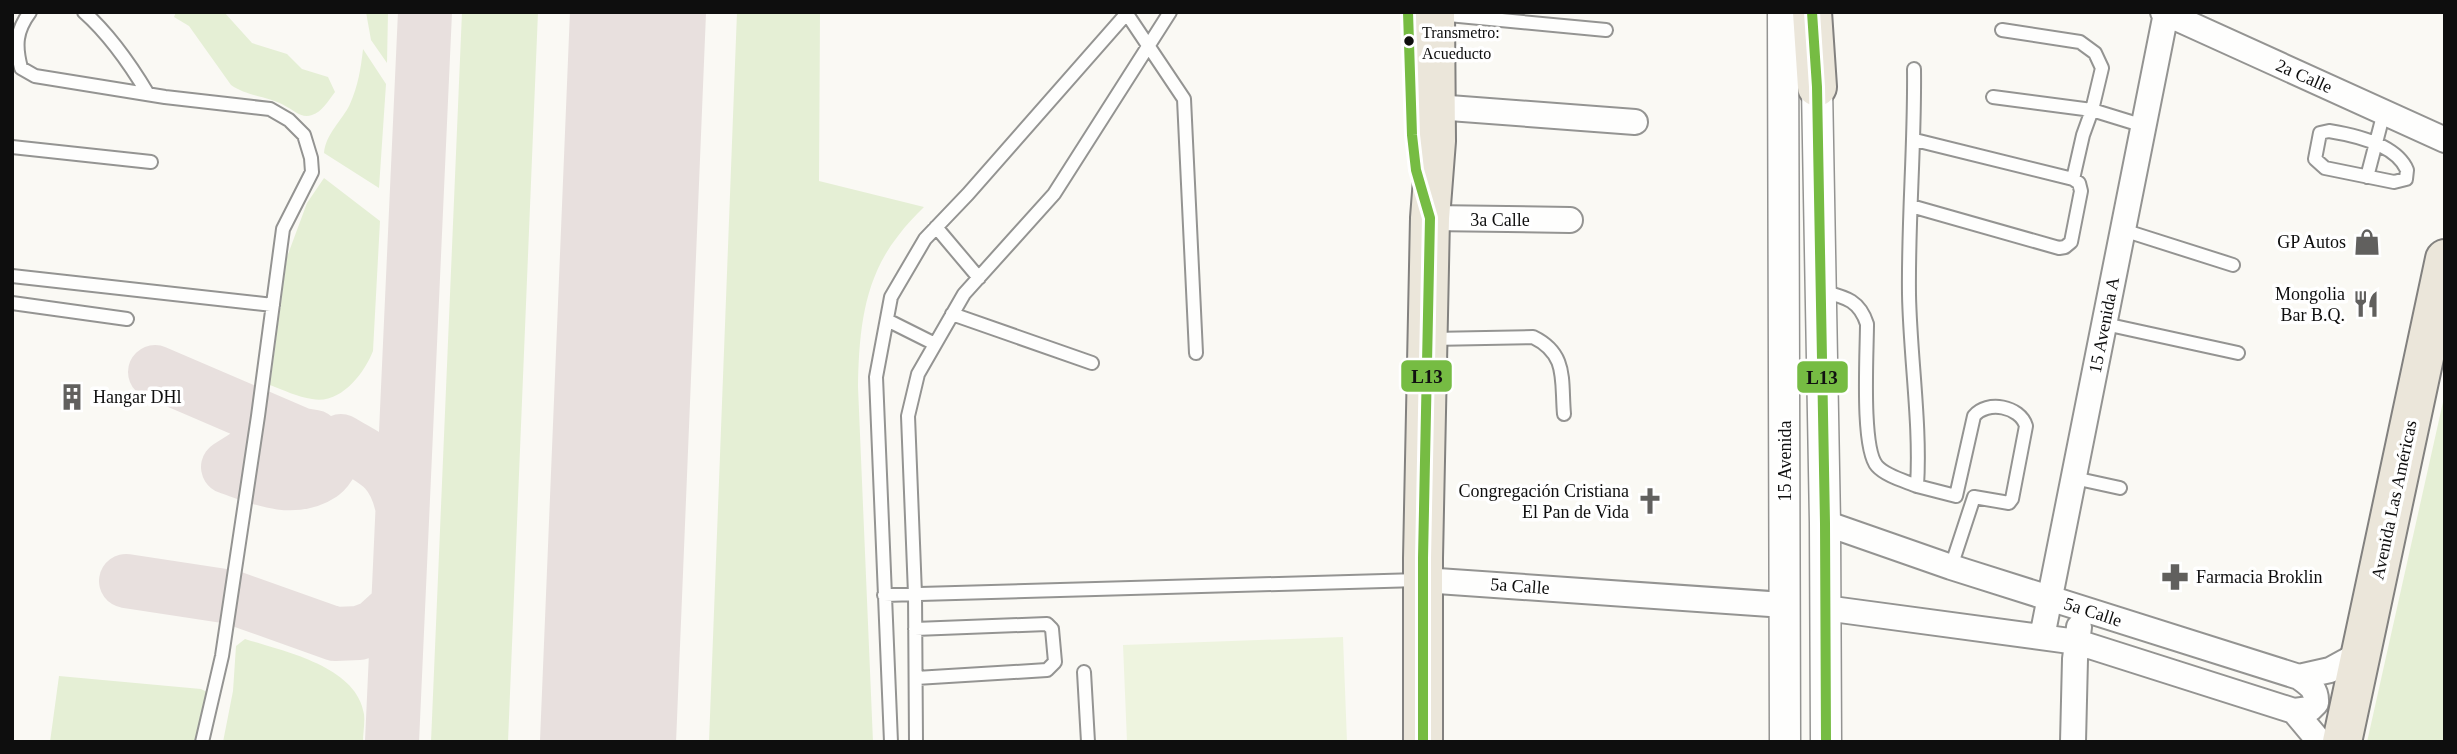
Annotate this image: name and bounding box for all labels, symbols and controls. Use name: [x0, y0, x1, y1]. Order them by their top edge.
place label: Transmetro: Acueducto: [1422, 24, 1500, 62]
marker: Transmetro: Acueducto: [1402, 34, 1416, 48]
street label: 2a Calle: [2273, 55, 2335, 97]
street label: 3a Calle: [1470, 210, 1530, 230]
shop icon: GP Autos: [2352, 227, 2382, 257]
place label: GP Autos: [2277, 232, 2346, 252]
street label: 15 Avenida A: [2085, 275, 2123, 375]
place label: Mongolia Bar B.Q.: [2275, 284, 2345, 325]
restaurant icon: Mongolia Bar B.Q.: [2351, 289, 2381, 319]
line badge: L13: [1400, 359, 1453, 393]
line badge: L13: [1796, 360, 1849, 394]
text: L13: [1411, 366, 1443, 387]
text: L13: [1806, 367, 1838, 388]
building icon: Hangar DHl: [57, 382, 87, 412]
place label: Hangar DHl: [93, 387, 181, 407]
street label: Avenida Las Américas: [2367, 418, 2421, 582]
street label: 15 Avenida: [1775, 420, 1795, 502]
place label: Congregación Cristiana El Pan de Vida: [1459, 481, 1629, 522]
church icon: Congregación Cristiana El Pan de Vida: [1635, 486, 1665, 516]
pharmacy icon: Farmacia Broklin: [2160, 562, 2190, 592]
place label: Farmacia Broklin: [2196, 567, 2322, 587]
street label: 5a Calle: [1490, 574, 1550, 598]
street label: 5a Calle: [2062, 593, 2124, 631]

